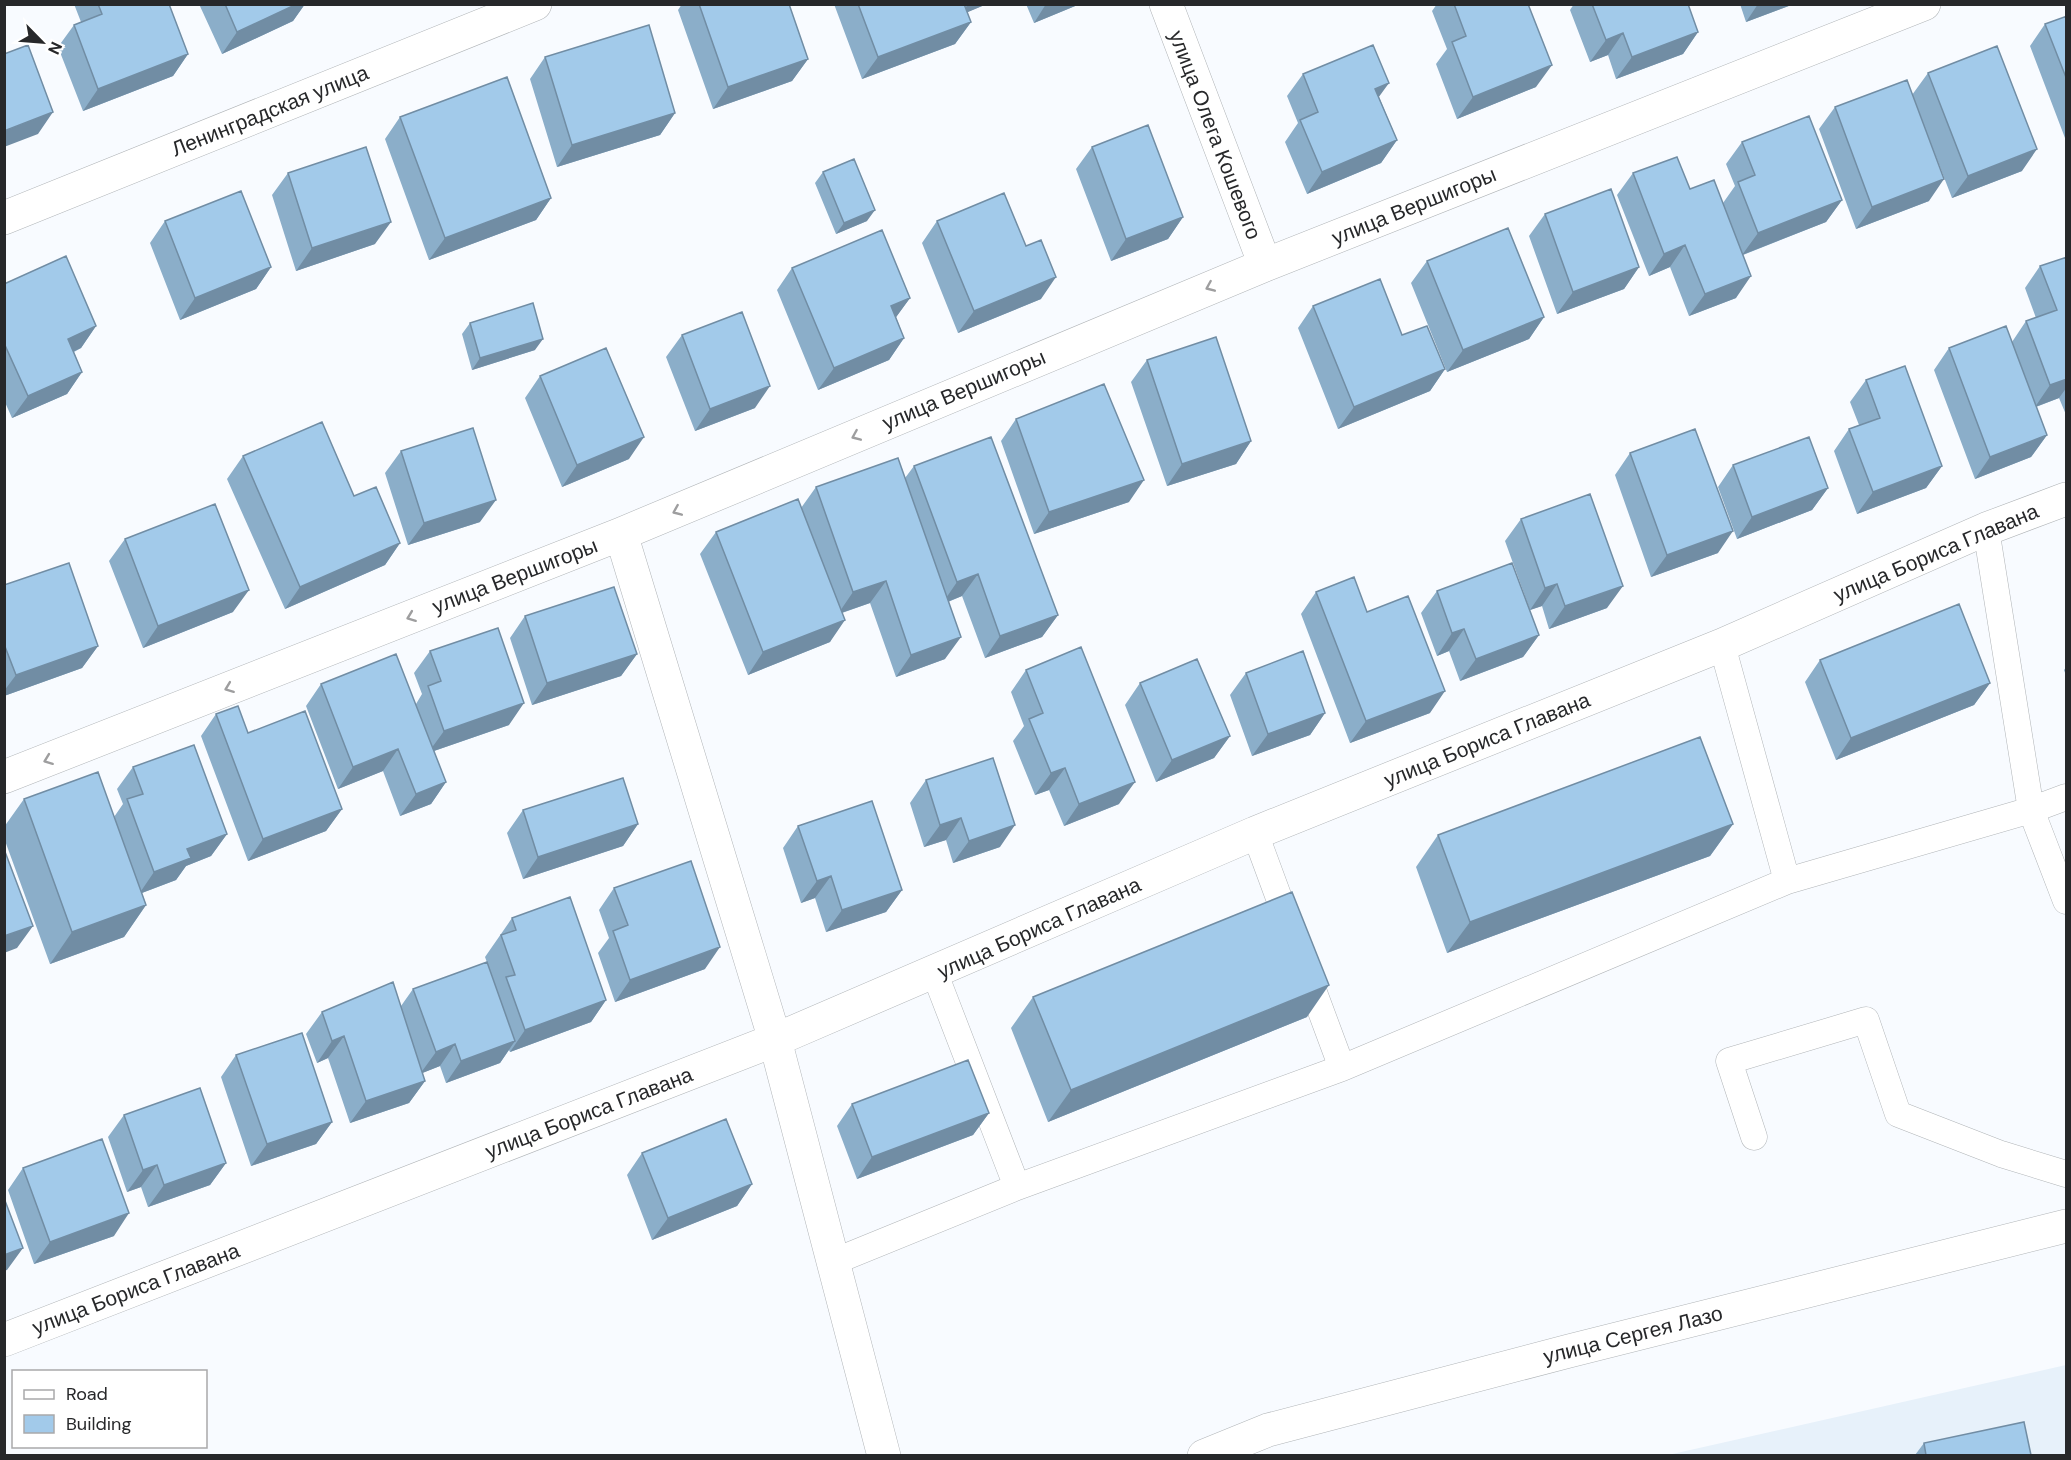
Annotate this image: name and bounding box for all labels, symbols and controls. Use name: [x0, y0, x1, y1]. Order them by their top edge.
north arrow: [12, 12, 72, 72]
street label: улица Олега Кошевого: [1162, 26, 1268, 244]
text: N: [43, 38, 67, 58]
street label: Ленинградская улица: [167, 59, 373, 163]
street label: улица Вершигоры: [1328, 160, 1500, 252]
one-way arrow: [1206, 280, 1217, 292]
street label: улица Вершигоры: [878, 343, 1050, 437]
one-way arrow: [852, 429, 863, 441]
street label: улица Бориса Главана: [1829, 497, 2043, 609]
one-way arrow: [672, 504, 683, 516]
street label: улица Вершигоры: [428, 532, 602, 620]
one-way arrow: [406, 610, 417, 622]
one-way arrow: [224, 681, 235, 694]
street label: улица Бориса Главана: [1380, 686, 1595, 794]
one-way arrow: [43, 753, 54, 765]
street label: улица Бориса Главана: [933, 870, 1145, 986]
street label: улица Бориса Главана: [481, 1060, 697, 1165]
street label: улица Бориса Главана: [28, 1236, 244, 1341]
street label: улица Сергея Лазо: [1540, 1299, 1726, 1371]
legend: [12, 1370, 207, 1448]
text: Road: [66, 1382, 108, 1406]
text: Building: [66, 1412, 131, 1436]

